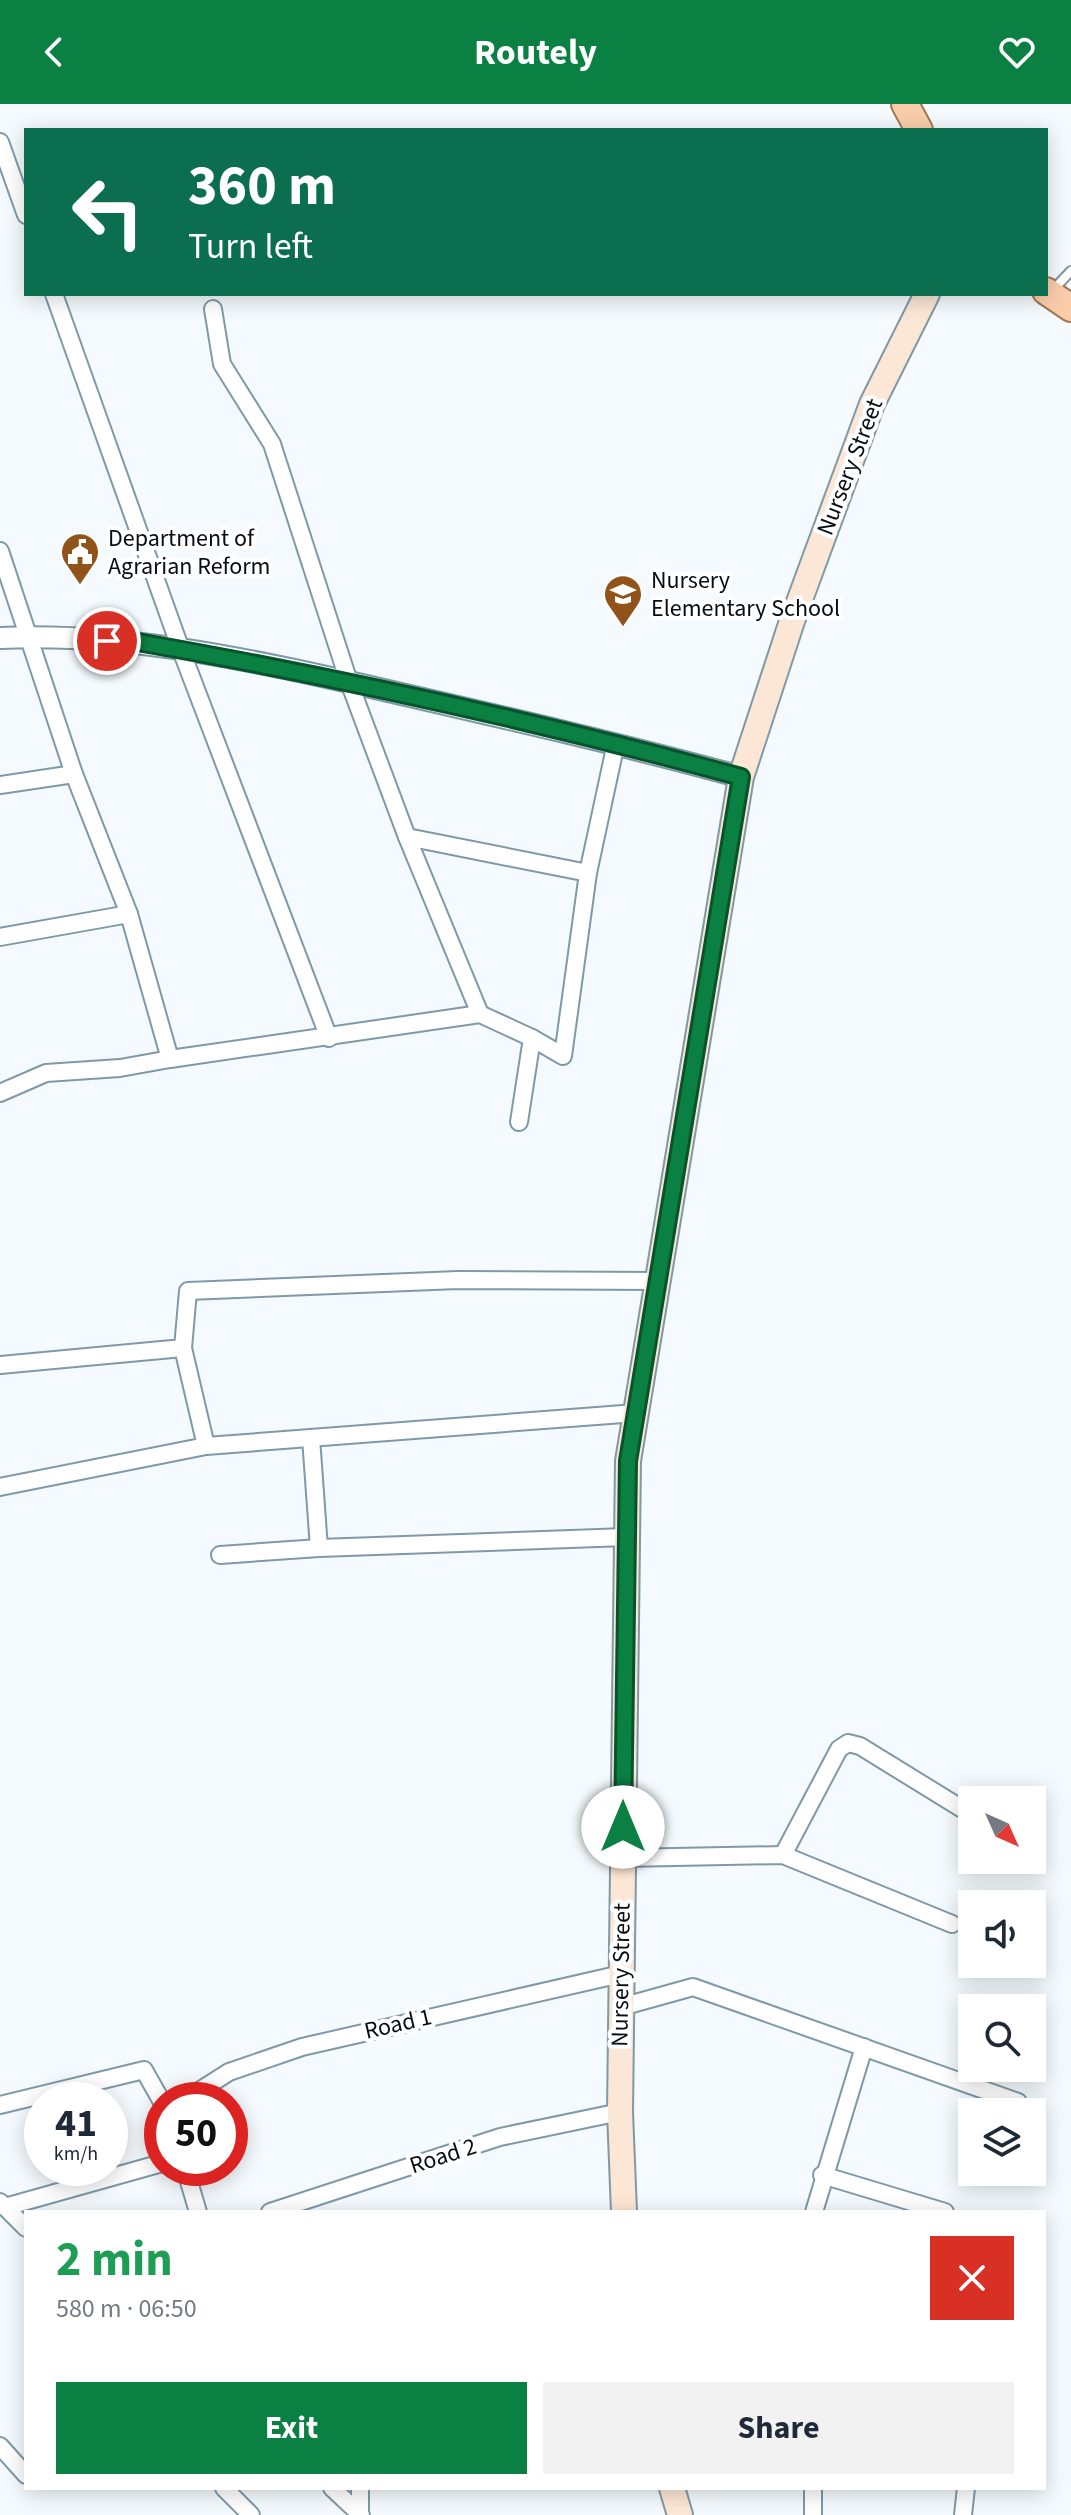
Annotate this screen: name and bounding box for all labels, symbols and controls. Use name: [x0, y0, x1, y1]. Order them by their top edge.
text: Routely: [474, 27, 597, 78]
icon: back: [32, 30, 76, 74]
icon: heart: [995, 30, 1039, 74]
text: 360 m: [188, 147, 336, 226]
icon: left: [56, 160, 160, 264]
text: Turn left: [188, 221, 313, 272]
street label: Nursery Street: [808, 394, 892, 540]
place label: Department of Agrarian Reform: [108, 521, 271, 584]
public building icon: Department of Agrarian Reform: [59, 531, 101, 586]
place label: Nursery Elementary School: [651, 563, 840, 626]
school or university icon: Nursery Elementary School: [602, 573, 644, 628]
pin: [73, 607, 141, 675]
icon: arrive: [85, 619, 129, 663]
position arrow: [581, 1785, 665, 1869]
north arrow: [958, 1786, 1046, 1874]
map controls: [958, 1786, 1046, 2186]
button: sound: [958, 1890, 1046, 1978]
street label: Nursery Street: [602, 1903, 640, 2047]
button: search: [958, 1994, 1046, 2082]
street label: Road 1: [361, 1999, 435, 2049]
speed limit sign: 50: [144, 2082, 248, 2186]
text: 41: [55, 2095, 97, 2152]
button: layers: [958, 2098, 1046, 2186]
street label: Road 2: [405, 2129, 481, 2183]
text: km/h: [54, 2140, 98, 2168]
text: 2 min: [56, 2226, 173, 2294]
button: close: [930, 2236, 1014, 2320]
text: 580 m · 06:50: [56, 2290, 197, 2327]
button: Exit: [56, 2382, 527, 2474]
button: Share: [543, 2382, 1014, 2474]

